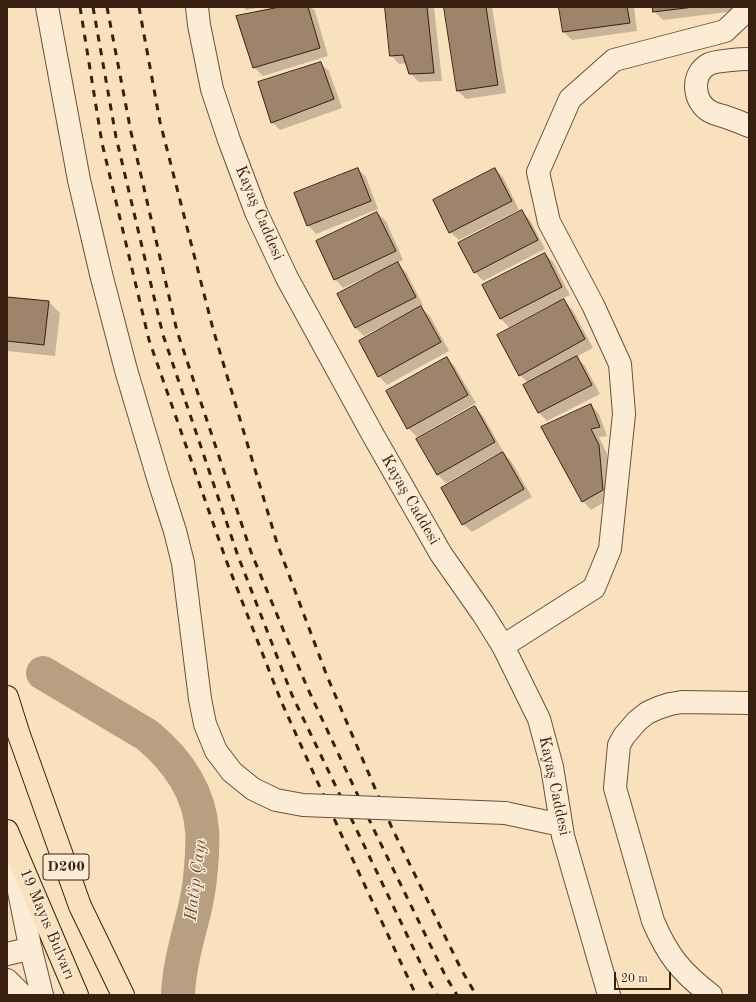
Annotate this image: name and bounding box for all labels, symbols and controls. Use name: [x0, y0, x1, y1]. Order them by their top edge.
street label: Kayaş Caddesi: [230, 163, 288, 263]
street label: Kayaş Caddesi: [376, 451, 444, 549]
street label: Kayaş Caddesi: [534, 735, 574, 837]
water label: Hatip Çayı: [181, 838, 211, 922]
road number: D200: [43, 854, 89, 880]
street label: 19 Mayıs Bulvarı: [15, 865, 79, 983]
scale bar: [616, 964, 673, 990]
text: 20 m: [621, 973, 648, 985]

